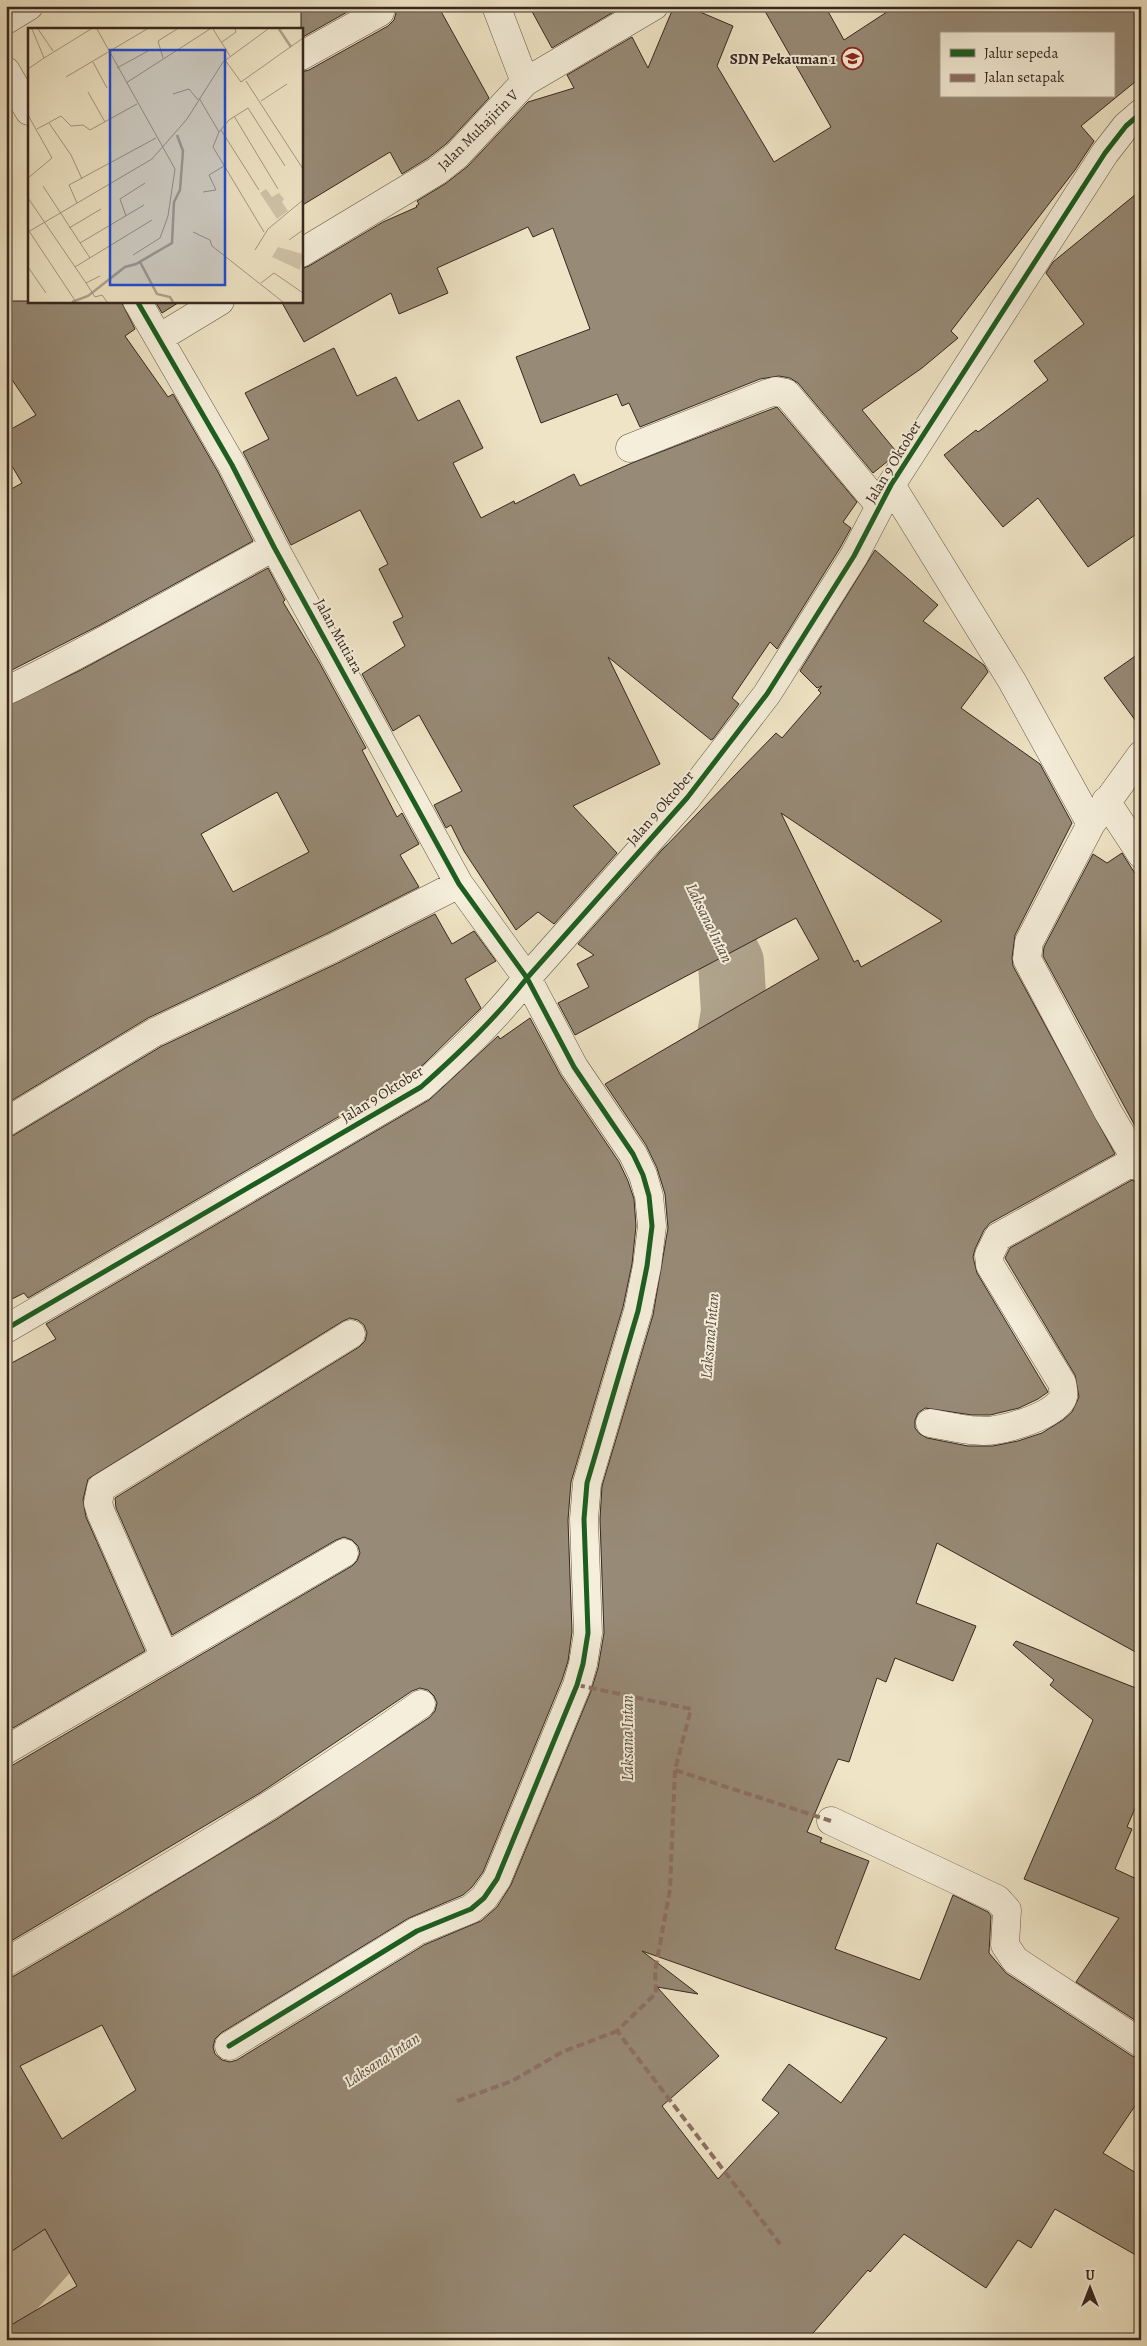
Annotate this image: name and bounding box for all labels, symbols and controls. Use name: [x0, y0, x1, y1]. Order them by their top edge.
inset map: [28, 28, 302, 302]
legend: [940, 32, 1114, 98]
text: Jalur sepeda: [984, 43, 1058, 63]
school or university icon: SDN Pekauman 1: [840, 47, 864, 71]
place label: SDN Pekauman 1: [730, 49, 837, 69]
text: Jalan setapak: [984, 67, 1065, 87]
street label: Jalan Muhajirin V: [433, 84, 524, 175]
street label: Jalan 9 Oktober: [860, 417, 926, 507]
street label: Jalan Mutiara: [310, 595, 368, 677]
street label: Jalan 9 Oktober: [622, 766, 698, 850]
water label: Laksana Intan: [680, 879, 738, 967]
street label: Jalan 9 Oktober: [337, 1061, 427, 1127]
water label: Laksana Intan: [695, 1292, 725, 1380]
water label: Laksana Intan: [617, 1695, 639, 1781]
water label: Laksana Intan: [340, 2027, 424, 2093]
north arrow: [1064, 2264, 1114, 2314]
text: U: [1085, 2266, 1095, 2285]

